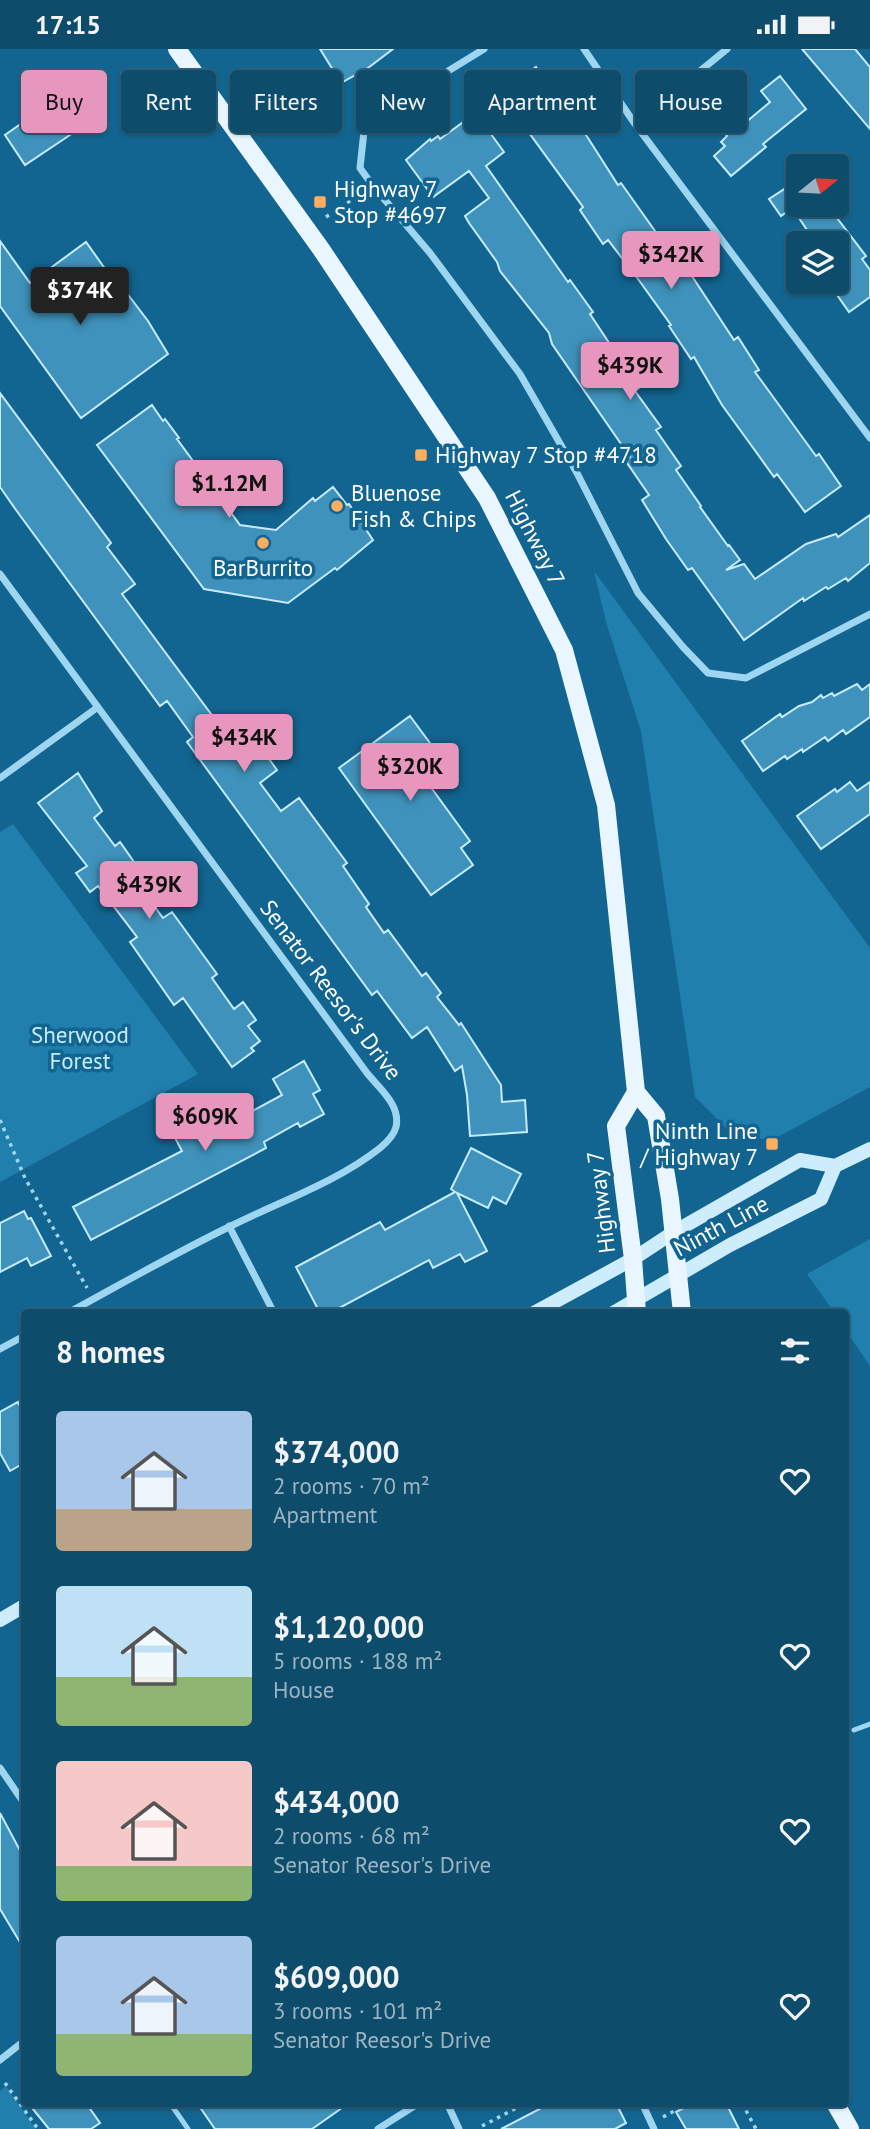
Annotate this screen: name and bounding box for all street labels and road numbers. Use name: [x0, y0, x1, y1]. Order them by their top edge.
street label: Highway 7: [499, 485, 572, 590]
street label: Senator Reesor's Drive: [254, 894, 409, 1086]
street label: Highway 7: [580, 1149, 621, 1255]
street label: Ninth Line: [668, 1189, 773, 1263]

